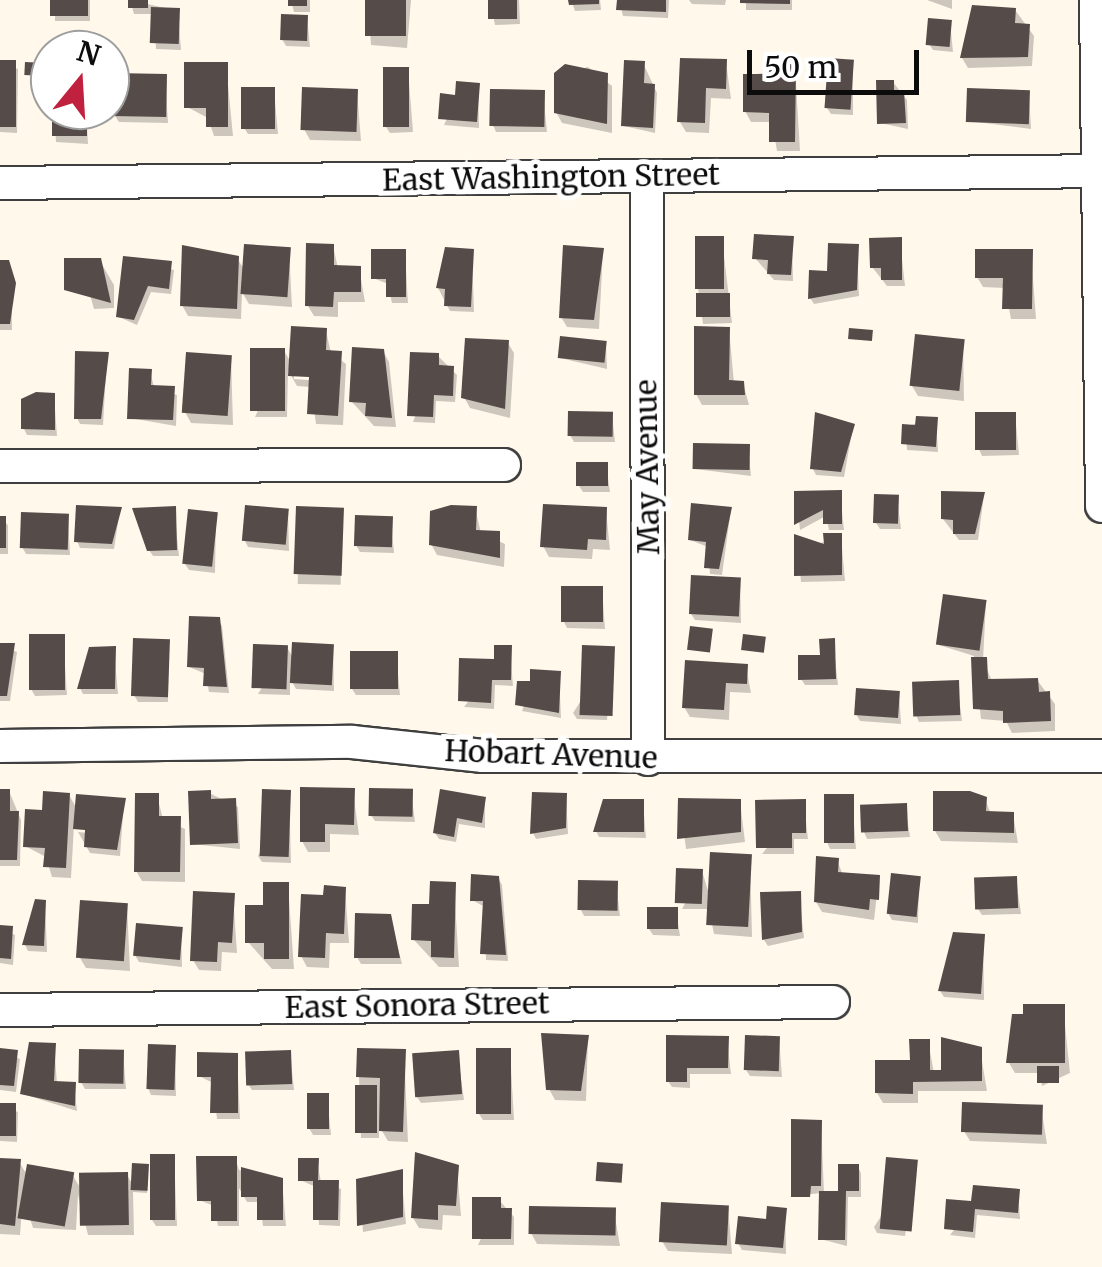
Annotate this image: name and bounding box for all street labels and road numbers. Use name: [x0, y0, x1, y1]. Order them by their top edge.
street label: East Washington Street: [382, 156, 720, 198]
street label: May Avenue: [627, 379, 667, 555]
street label: Hobart Avenue: [444, 732, 658, 776]
street label: East Sonora Street: [284, 985, 550, 1025]

